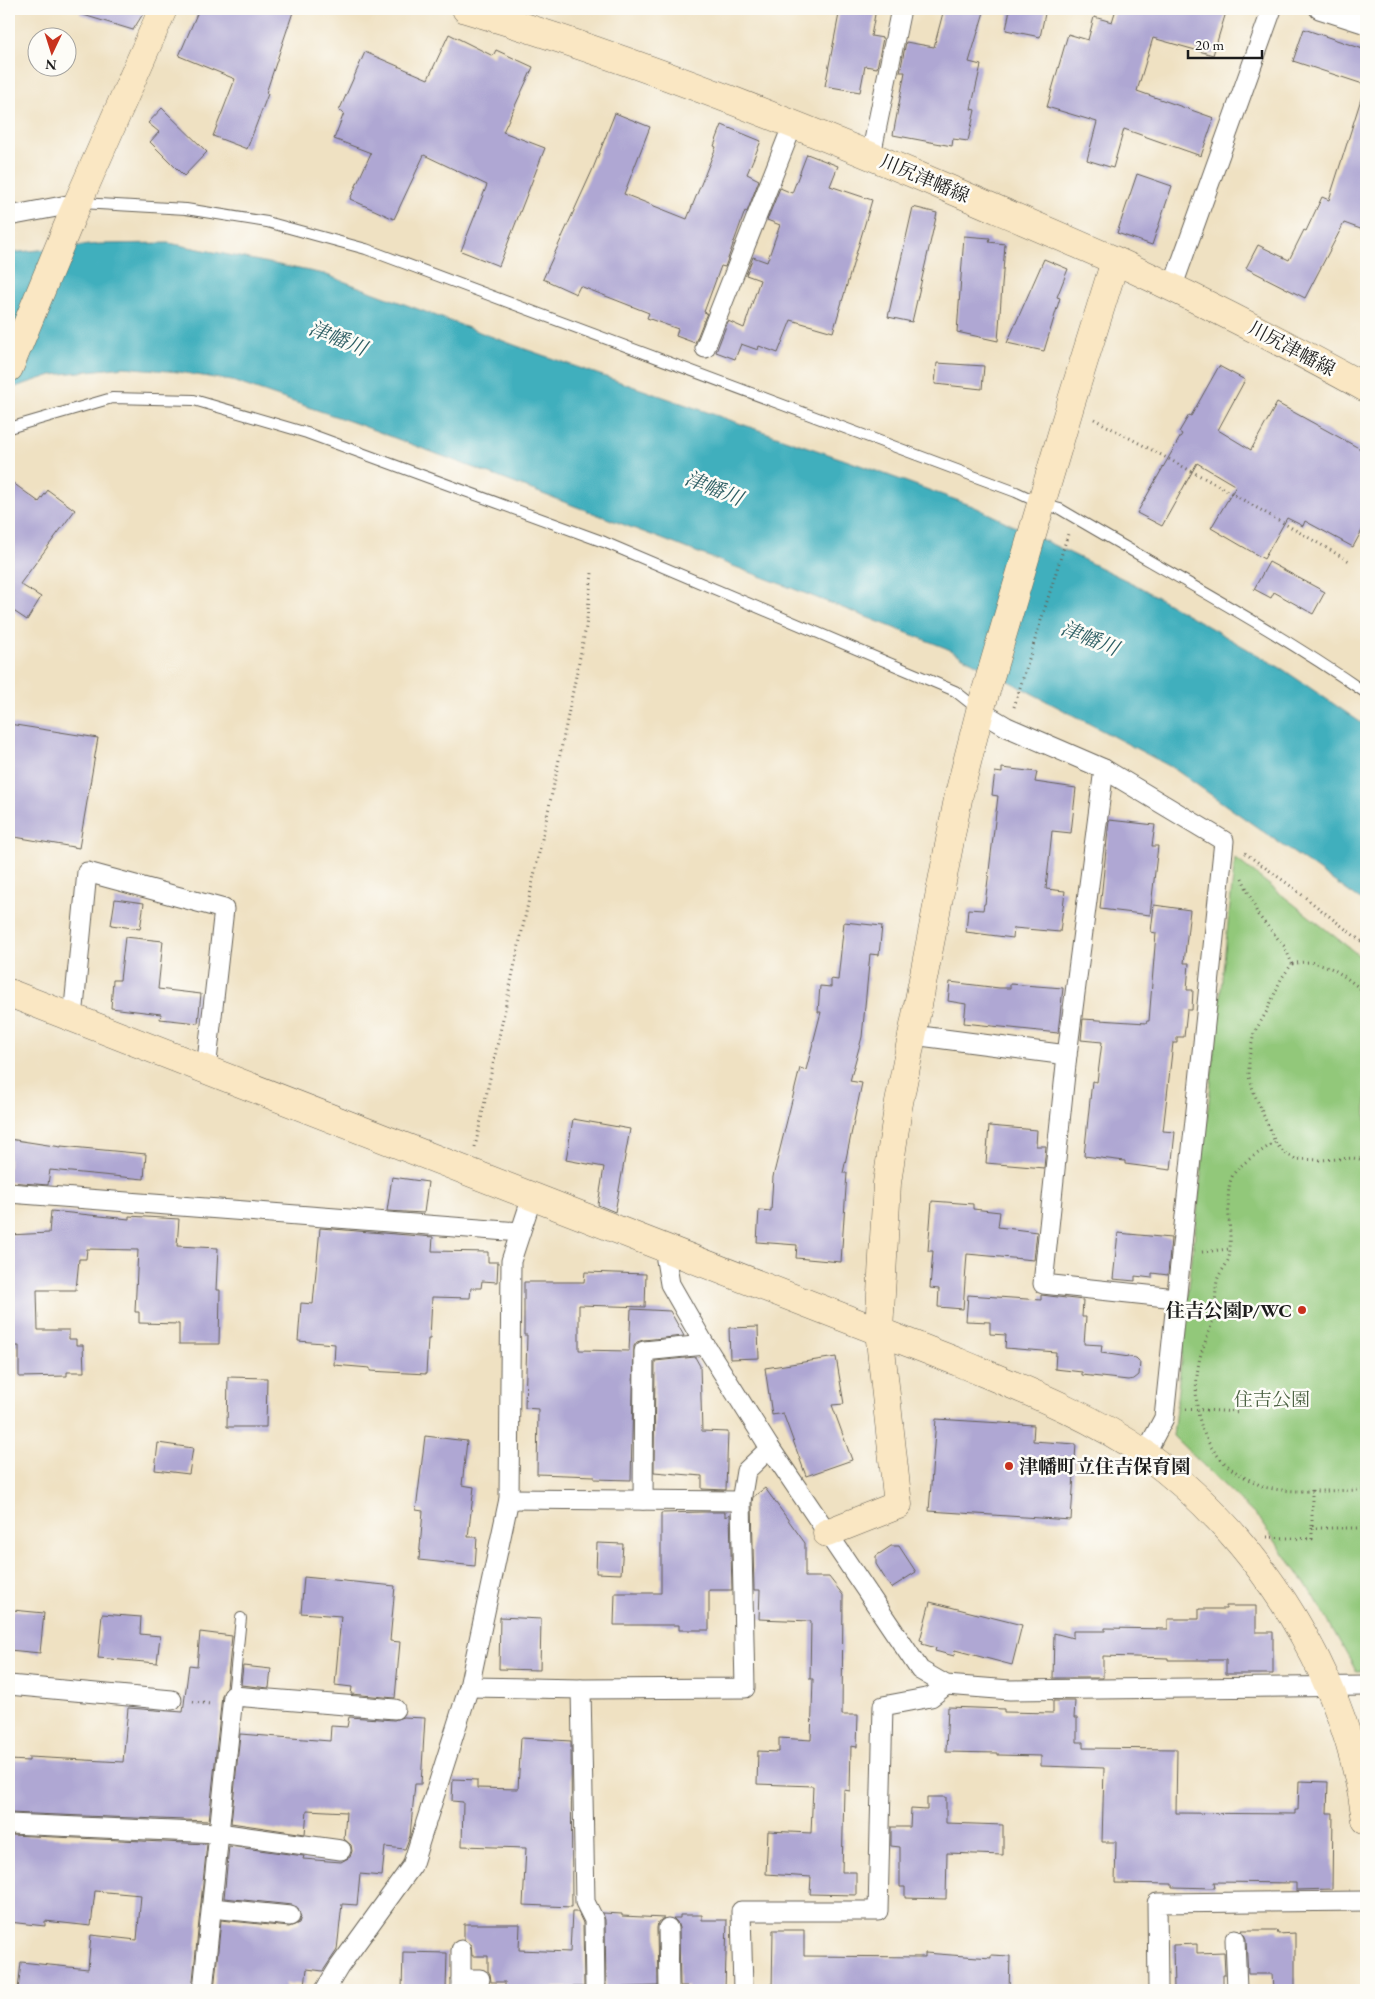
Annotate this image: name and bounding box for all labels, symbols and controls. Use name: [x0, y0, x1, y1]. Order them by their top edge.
north arrow: [28, 28, 78, 78]
scale bar: [1188, 28, 1261, 60]
text: 20 m: [1195, 35, 1224, 54]
text: N: [44, 56, 57, 74]
street label: 川尻津幡線: [876, 148, 973, 209]
water label: 津幡川: [305, 315, 373, 362]
street label: 川尻津幡線: [1244, 315, 1340, 382]
water label: 津幡川: [681, 465, 749, 512]
water label: 津幡川: [1057, 615, 1125, 662]
place label: 住吉公園P/WC: [1166, 1298, 1292, 1323]
marker: 住吉公園P/WC: [1296, 1304, 1308, 1316]
park label: 住吉公園: [1234, 1387, 1310, 1412]
place label: 津幡町立住吉保育園: [1019, 1454, 1190, 1479]
marker: 津幡町立住吉保育園: [1003, 1460, 1015, 1472]

